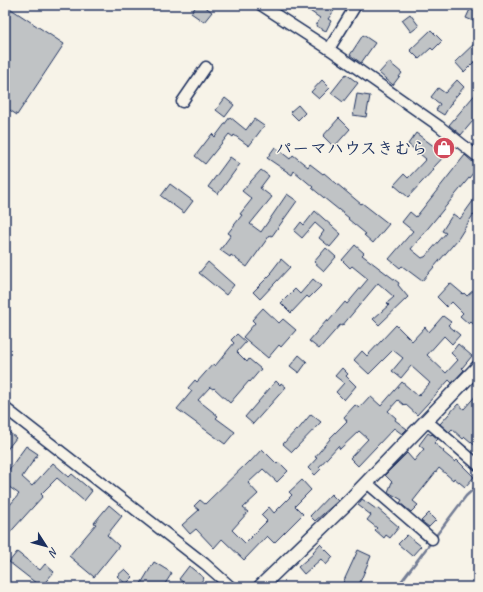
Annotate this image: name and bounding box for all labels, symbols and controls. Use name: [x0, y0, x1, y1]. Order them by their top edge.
shop icon: パーマハウスきむら: [431, 135, 457, 161]
place label: パーマハウスきむら: [275, 138, 428, 159]
north arrow: [26, 526, 66, 566]
text: N: [45, 545, 62, 561]

